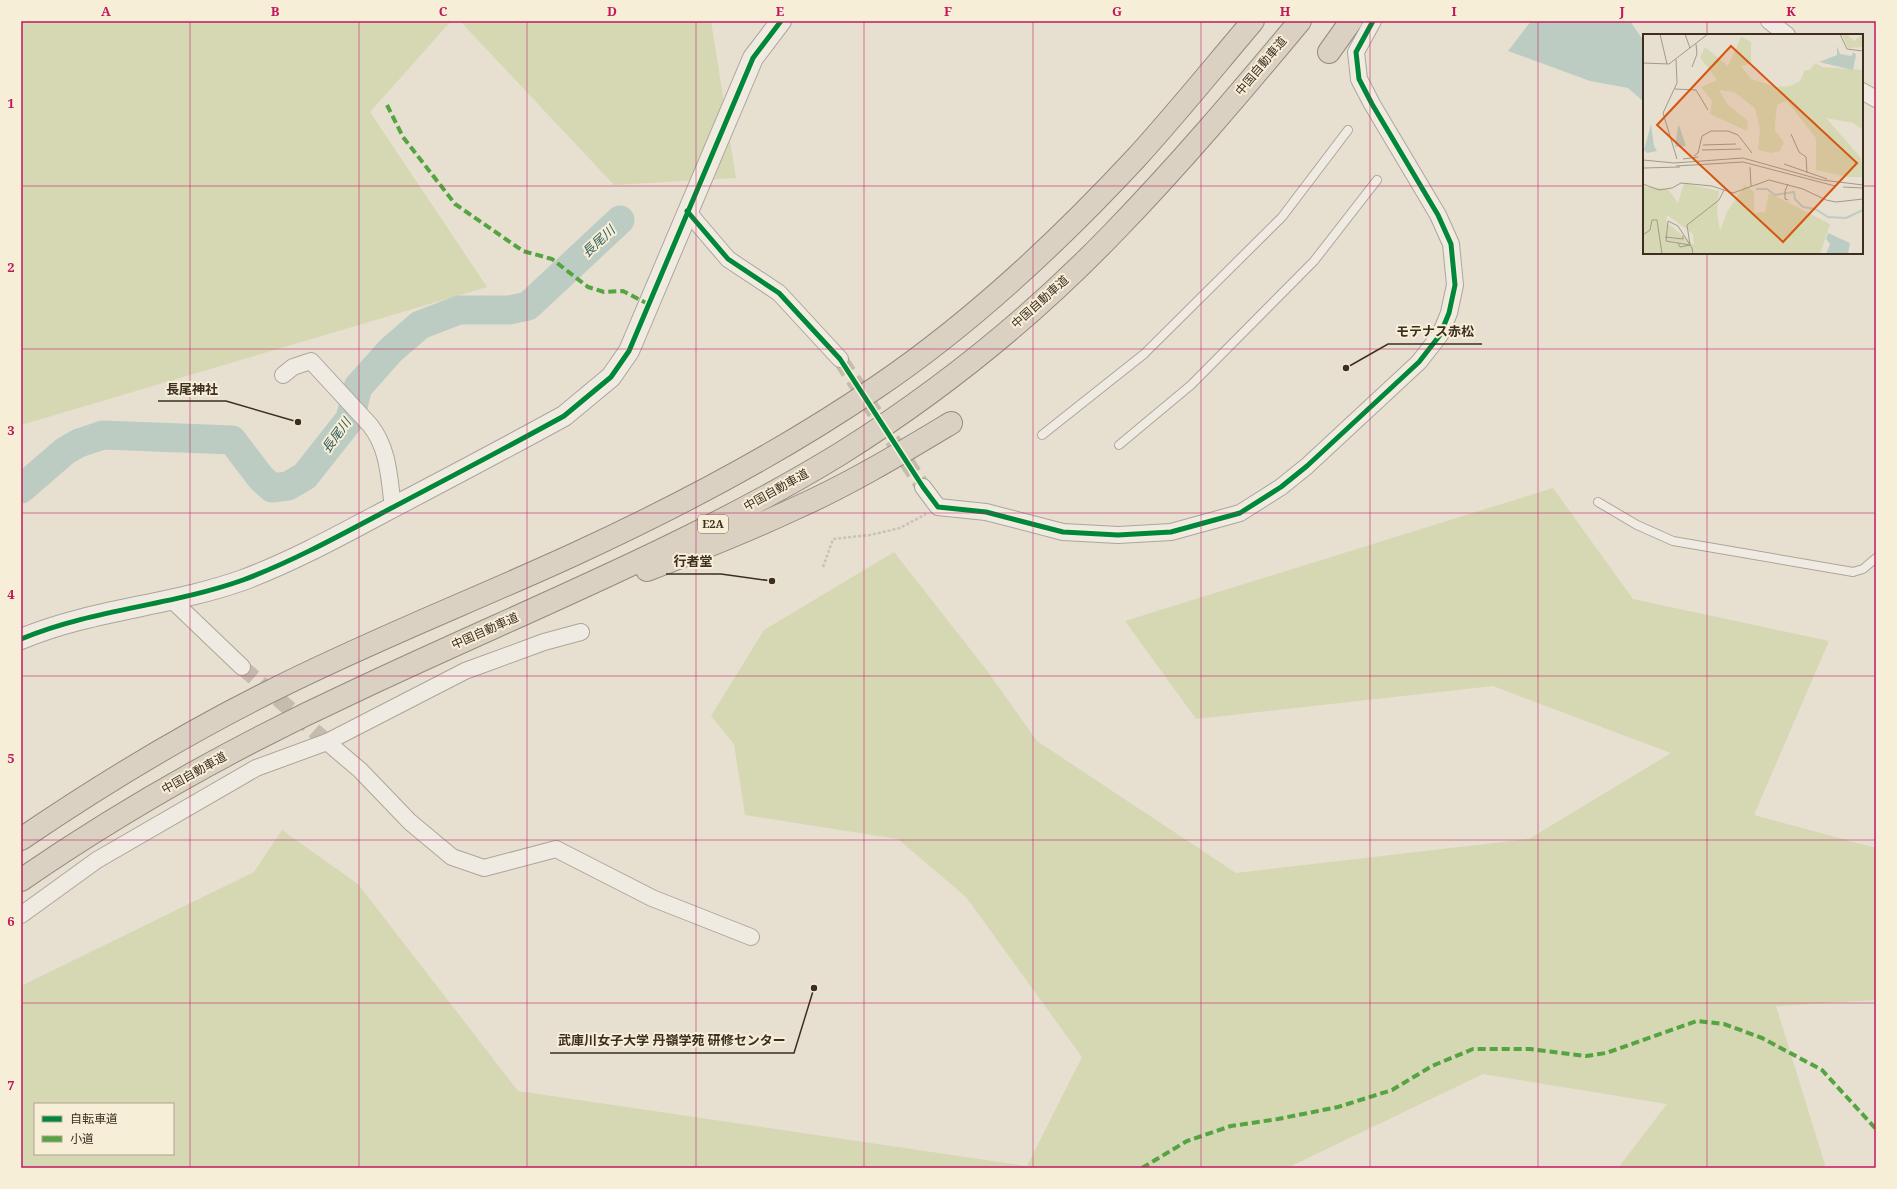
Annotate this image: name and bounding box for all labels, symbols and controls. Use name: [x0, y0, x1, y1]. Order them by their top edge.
text: A: [101, 2, 111, 20]
text: B: [271, 2, 280, 20]
text: C: [439, 2, 448, 20]
text: D: [607, 2, 617, 20]
text: E: [776, 2, 785, 20]
text: F: [944, 2, 952, 20]
text: G: [1112, 2, 1122, 20]
text: H: [1280, 2, 1291, 20]
text: I: [1451, 2, 1457, 20]
text: J: [1618, 2, 1625, 20]
text: K: [1786, 2, 1796, 20]
street label: 中国自動車道: [1231, 33, 1290, 99]
inset map: [1643, 34, 1863, 254]
text: 1: [7, 94, 15, 112]
water label: 長尾川: [578, 220, 620, 261]
text: 2: [7, 258, 15, 276]
street label: 中国自動車道: [1007, 271, 1072, 332]
callout: モテナス赤松: [1388, 319, 1482, 344]
text: モテナス赤松: [1396, 322, 1474, 340]
callout: 長尾神社: [158, 376, 226, 401]
text: 長尾神社: [166, 380, 218, 398]
water label: 長尾川: [317, 412, 356, 456]
text: 3: [7, 421, 15, 439]
street label: 中国自動車道: [740, 465, 811, 514]
road number: E2A: [698, 515, 728, 533]
callout: 行者堂: [666, 549, 721, 574]
text: 行者堂: [673, 552, 713, 570]
text: 4: [7, 585, 15, 603]
street label: 中国自動車道: [448, 608, 521, 653]
street label: 中国自動車道: [158, 748, 229, 797]
text: 5: [7, 749, 15, 767]
text: 6: [7, 912, 15, 930]
callout: 武庫川女子大学 丹嶺学苑 研修センター: [550, 1028, 794, 1053]
text: 武庫川女子大学 丹嶺学苑 研修センター: [558, 1031, 786, 1049]
text: 7: [7, 1076, 15, 1094]
legend: [34, 1103, 174, 1155]
text: 自転車道: [70, 1110, 118, 1127]
text: 小道: [70, 1130, 94, 1147]

